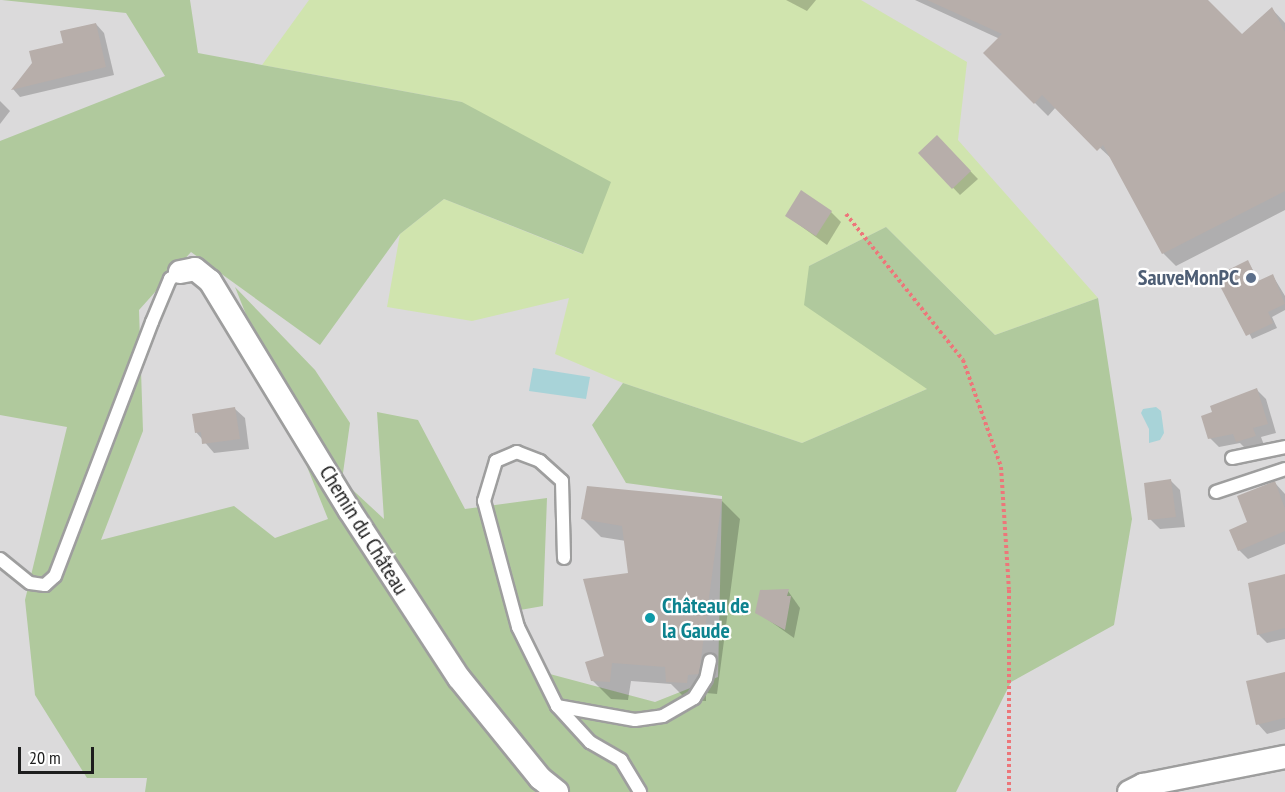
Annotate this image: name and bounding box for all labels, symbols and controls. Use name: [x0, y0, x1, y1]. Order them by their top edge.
place label: SauveMonPC: [1138, 265, 1239, 291]
marker: SauveMonPC: [1244, 271, 1258, 285]
street label: Chemin du Château: [314, 460, 414, 600]
place label: Château de la Gaude: [662, 592, 749, 644]
marker: Château de la Gaude: [643, 611, 657, 625]
scale bar: [21, 735, 98, 773]
text: 20 m: [29, 746, 61, 769]

